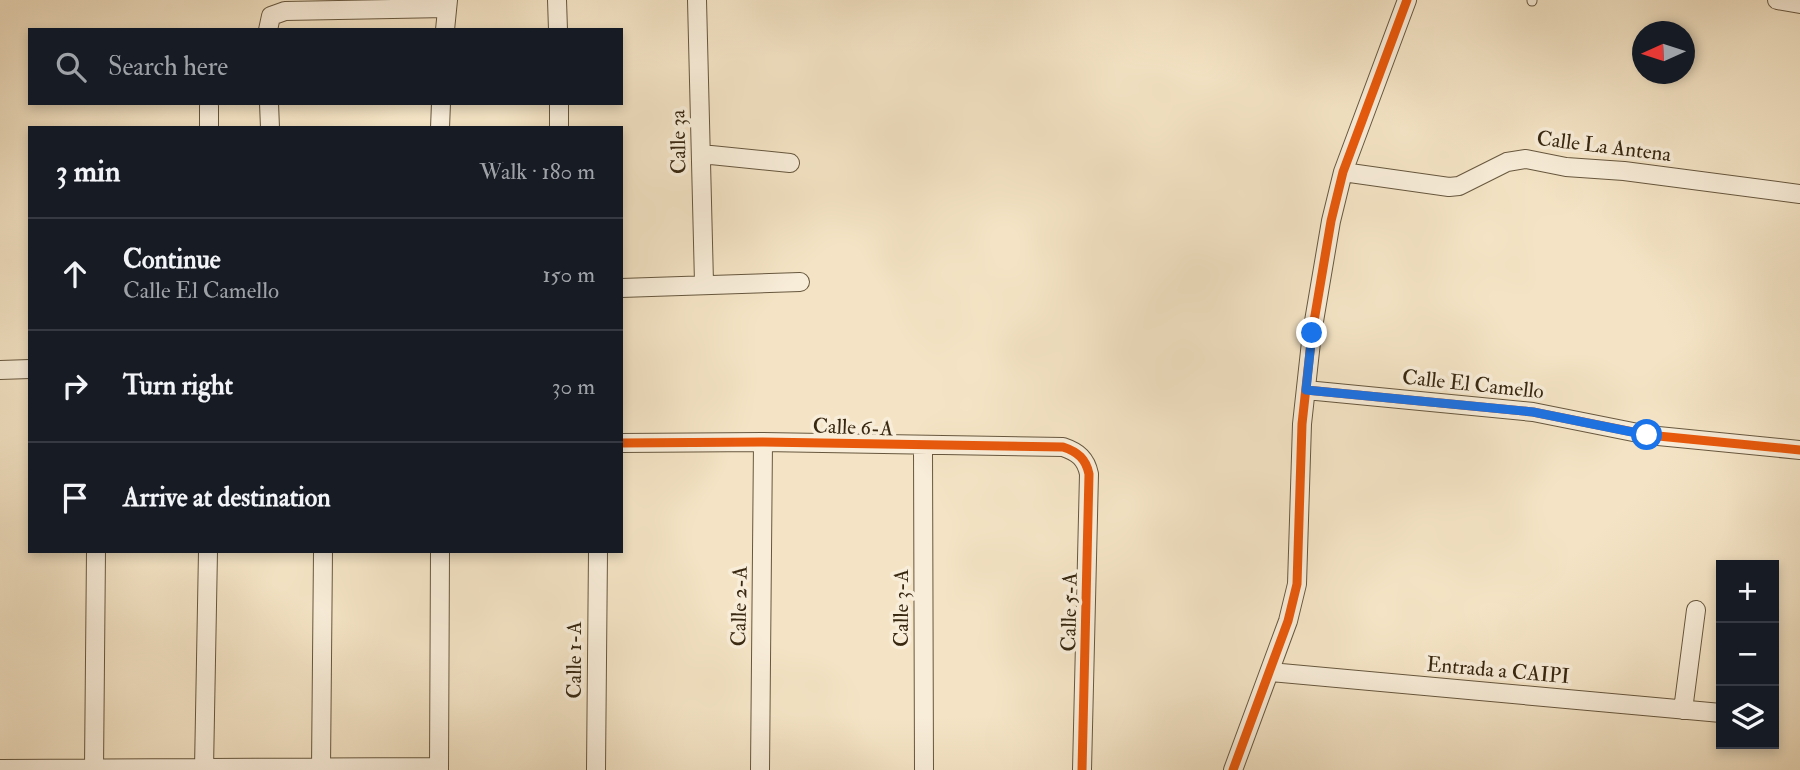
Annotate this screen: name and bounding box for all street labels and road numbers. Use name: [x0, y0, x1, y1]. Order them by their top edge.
street label: Calle 3a: [664, 109, 693, 174]
street label: Calle La Antena: [1535, 125, 1673, 168]
street label: Calle El Camello: [1401, 364, 1545, 405]
street label: Calle 6-A: [812, 413, 894, 442]
street label: Calle 2-A: [725, 565, 754, 647]
street label: Calle 3-A: [888, 569, 915, 647]
street label: Calle 5-A: [1055, 572, 1084, 652]
street label: Calle 1-A: [561, 621, 588, 699]
street label: Entrada a CAIPI: [1425, 651, 1571, 690]

